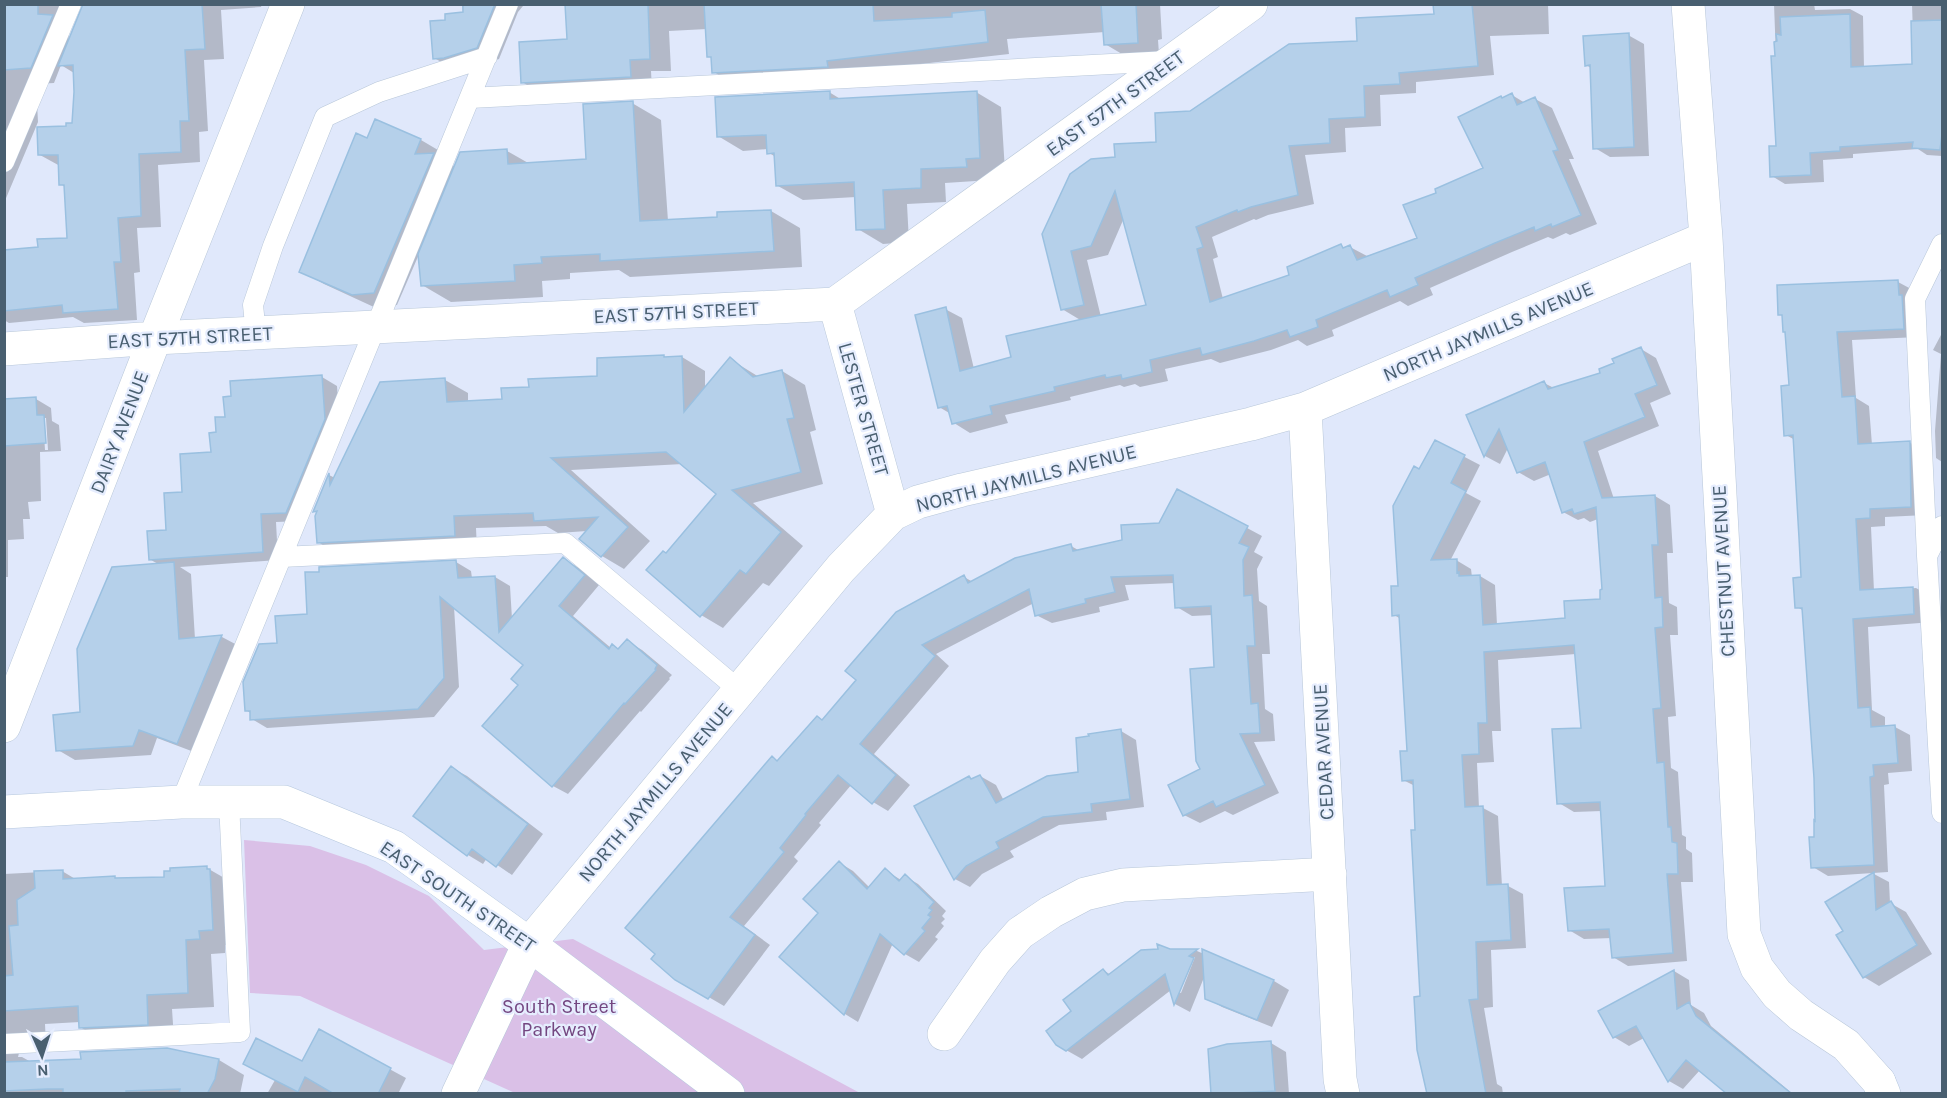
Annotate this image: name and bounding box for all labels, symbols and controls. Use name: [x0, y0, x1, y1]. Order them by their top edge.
street label: EAST 57TH STREET: [1042, 46, 1189, 161]
street label: NORTH JAYMILLS AVENUE: [1379, 277, 1597, 386]
street label: EAST 57TH STREET: [593, 297, 759, 328]
street label: EAST 57TH STREET: [107, 322, 273, 353]
street label: LESTER STREET: [833, 340, 894, 479]
street label: DAIRY AVENUE: [85, 368, 153, 497]
street label: NORTH JAYMILLS AVENUE: [913, 440, 1139, 517]
street label: CHESTNUT AVENUE: [1708, 485, 1739, 657]
street label: CEDAR AVENUE: [1308, 683, 1339, 821]
street label: NORTH JAYMILLS AVENUE: [574, 698, 737, 886]
street label: EAST SOUTH STREET: [376, 836, 540, 957]
park label: South Street Parkway: [502, 995, 617, 1041]
north arrow: [12, 1026, 72, 1086]
text: N: [37, 1061, 49, 1080]

